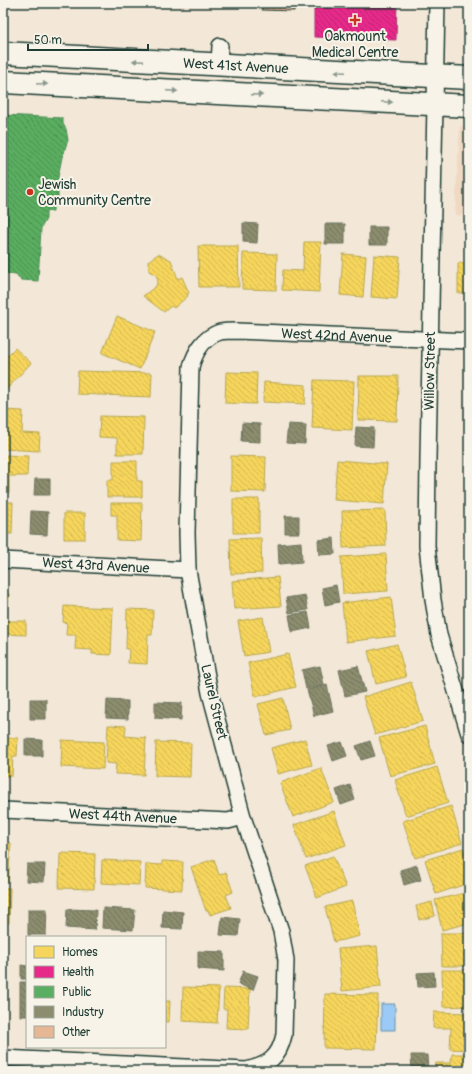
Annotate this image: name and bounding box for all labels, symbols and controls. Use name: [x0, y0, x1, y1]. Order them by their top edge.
marker: Oakmount Medical Centre: [349, 14, 361, 26]
scale bar: [28, 26, 148, 52]
place label: Oakmount Medical Centre: [312, 28, 398, 61]
text: 50 m: [34, 33, 62, 48]
street label: West 41st Avenue: [183, 54, 289, 77]
one-way arrow: [132, 57, 144, 64]
one-way arrow: [334, 68, 346, 75]
one-way arrow: [36, 81, 49, 87]
one-way arrow: [166, 87, 178, 94]
one-way arrow: [251, 92, 263, 99]
one-way arrow: [381, 99, 394, 105]
place label: Jewish Community Centre: [38, 176, 151, 209]
marker: Jewish Community Centre: [25, 187, 35, 197]
street label: West 42nd Avenue: [281, 324, 392, 346]
street label: Willow Street: [421, 331, 439, 411]
street label: West 43rd Avenue: [42, 554, 150, 576]
street label: Laurel Street: [197, 663, 231, 742]
street label: West 44th Avenue: [68, 805, 178, 827]
legend: [26, 936, 166, 1048]
text: Homes: [62, 945, 98, 960]
text: Health: [62, 965, 94, 980]
text: Public: [62, 985, 92, 1000]
text: Industry: [62, 1005, 104, 1020]
text: Other: [62, 1025, 91, 1040]

